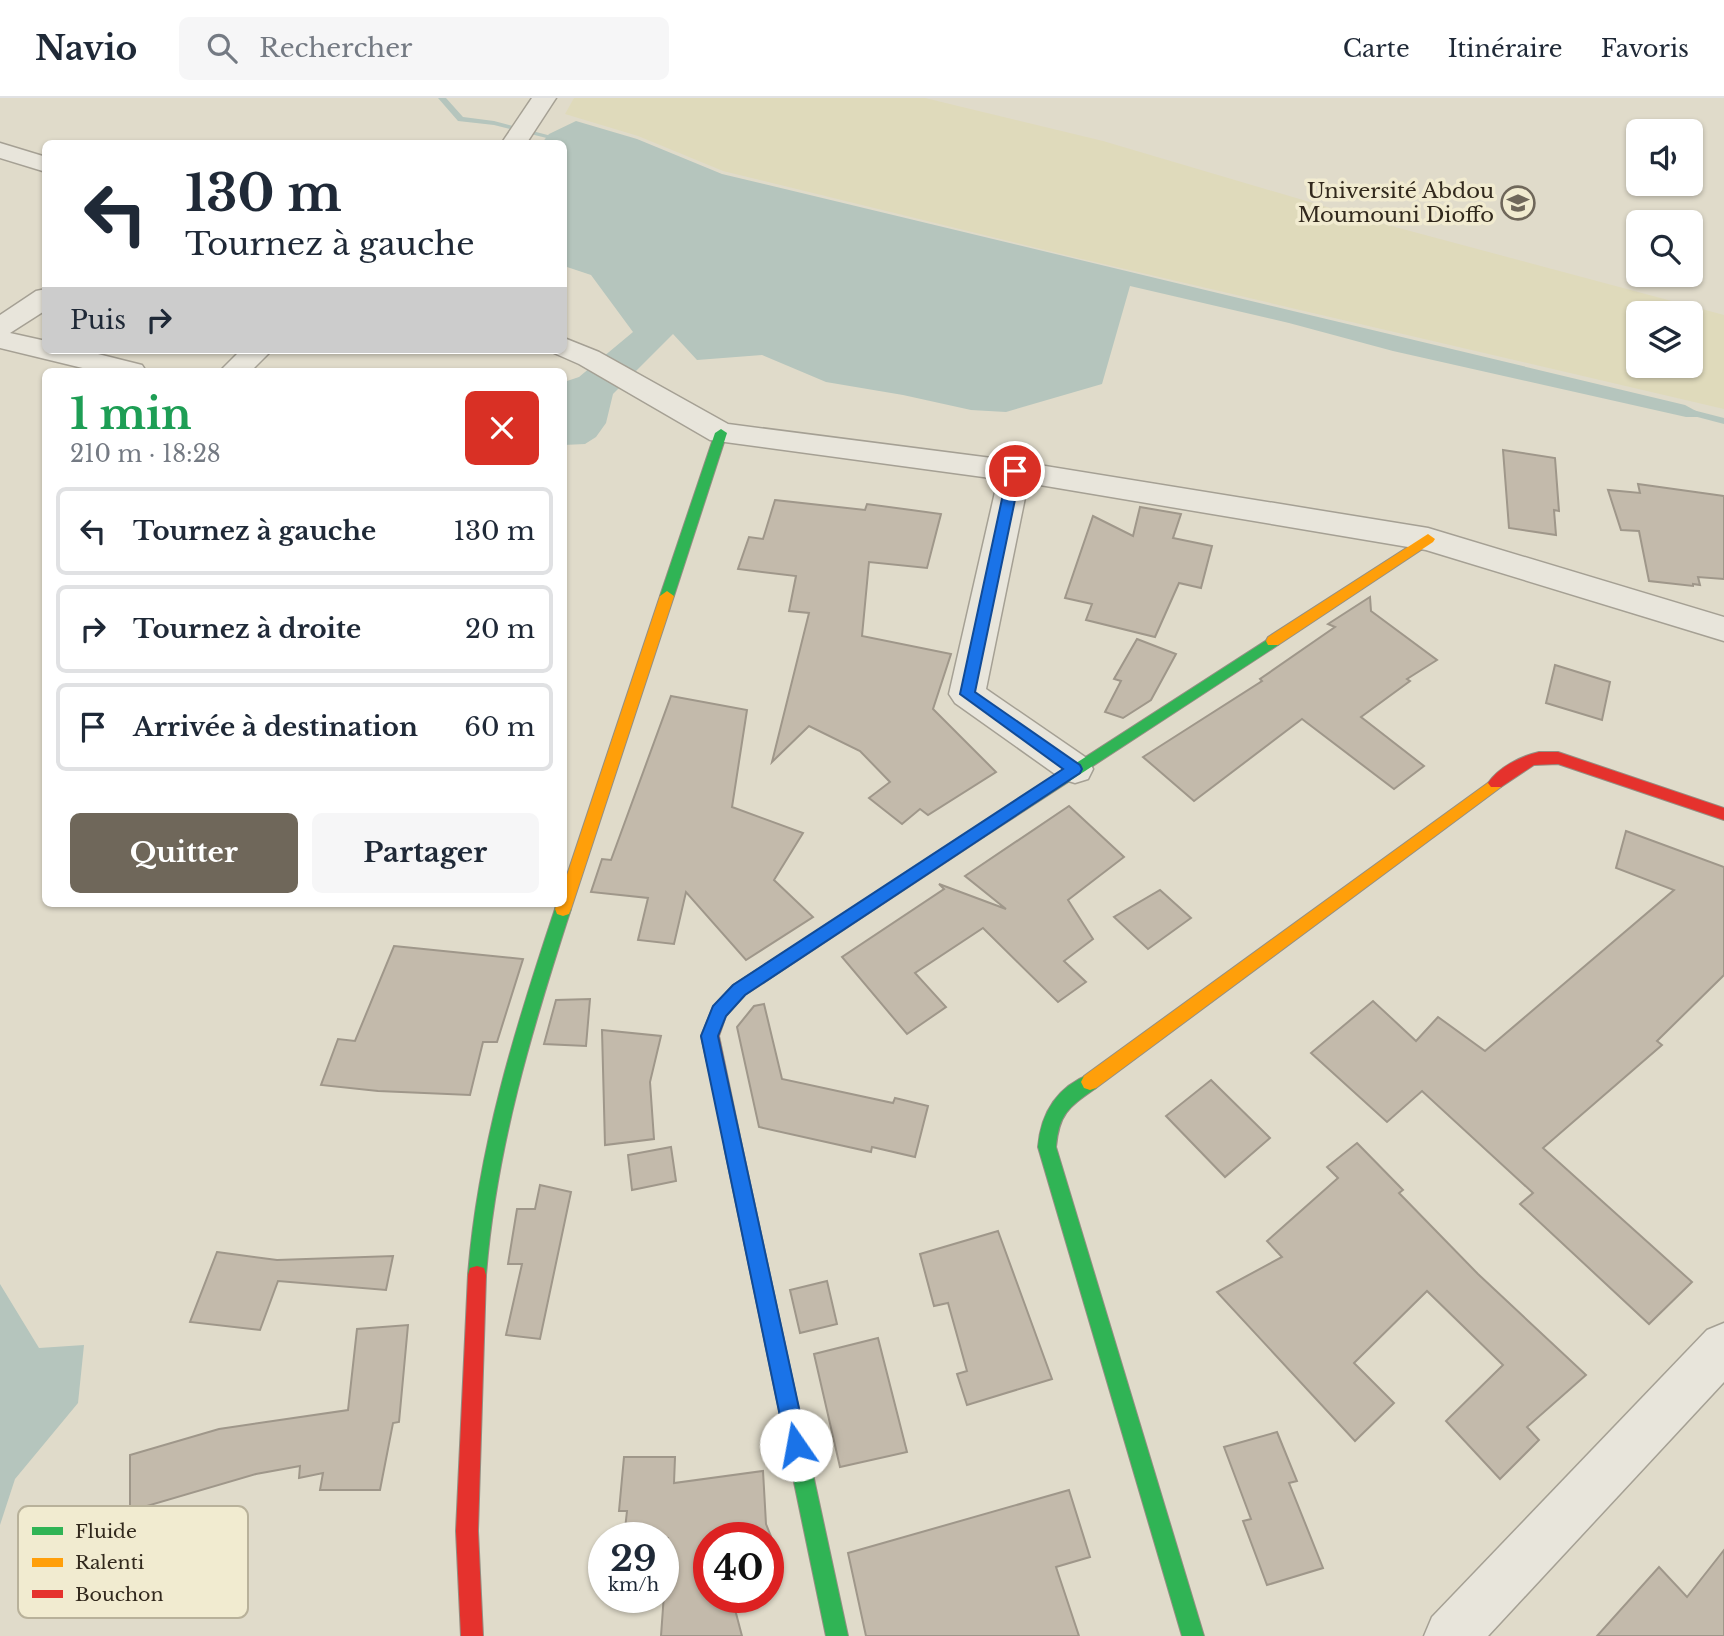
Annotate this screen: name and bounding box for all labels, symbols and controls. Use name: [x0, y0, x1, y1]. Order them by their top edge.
search box: [179, 17, 669, 80]
text: Navio: [35, 28, 137, 69]
icon: search: [203, 29, 241, 67]
text: Rechercher: [259, 32, 413, 64]
text: Carte: [1343, 34, 1410, 63]
text: Itinéraire: [1448, 34, 1563, 63]
text: Favoris: [1601, 34, 1689, 63]
map controls: [1626, 119, 1703, 378]
button: sound: [1626, 119, 1703, 196]
text: 130 m: [185, 163, 342, 224]
icon: left: [70, 168, 161, 259]
place label: Université Abdou Moumouni Dioffo: [1298, 178, 1494, 228]
school or university icon: Université Abdou Moumouni Dioffo: [1499, 184, 1537, 222]
button: search: [1626, 210, 1703, 287]
text: Tournez à gauche: [185, 224, 475, 264]
icon: right: [140, 301, 178, 339]
button: layers: [1626, 301, 1703, 378]
text: Puis: [70, 304, 126, 336]
text: 1 min: [70, 388, 192, 440]
button: close: [465, 391, 539, 465]
text: 210 m · 18:28: [70, 440, 221, 468]
pin: [985, 441, 1045, 501]
icon: arrive: [996, 452, 1034, 490]
icon: left: [74, 512, 112, 550]
text: Tournez à gauche: [133, 515, 376, 547]
text: 130 m: [453, 515, 535, 547]
icon: right: [74, 610, 112, 648]
text: Tournez à droite: [133, 613, 361, 645]
text: 20 m: [465, 613, 535, 645]
icon: arrive: [74, 708, 112, 746]
text: Arrivée à destination: [133, 711, 418, 743]
text: 60 m: [464, 711, 535, 743]
button: Quitter: [70, 813, 298, 893]
button: Partager: [312, 813, 539, 893]
position arrow: [759, 1408, 833, 1482]
legend: [18, 1506, 248, 1618]
text: Fluide: [75, 1520, 137, 1543]
speed limit sign: 40: [693, 1522, 784, 1613]
text: 29: [610, 1537, 657, 1580]
text: Ralenti: [75, 1551, 145, 1574]
text: km/h: [608, 1574, 659, 1596]
text: Bouchon: [75, 1583, 164, 1606]

